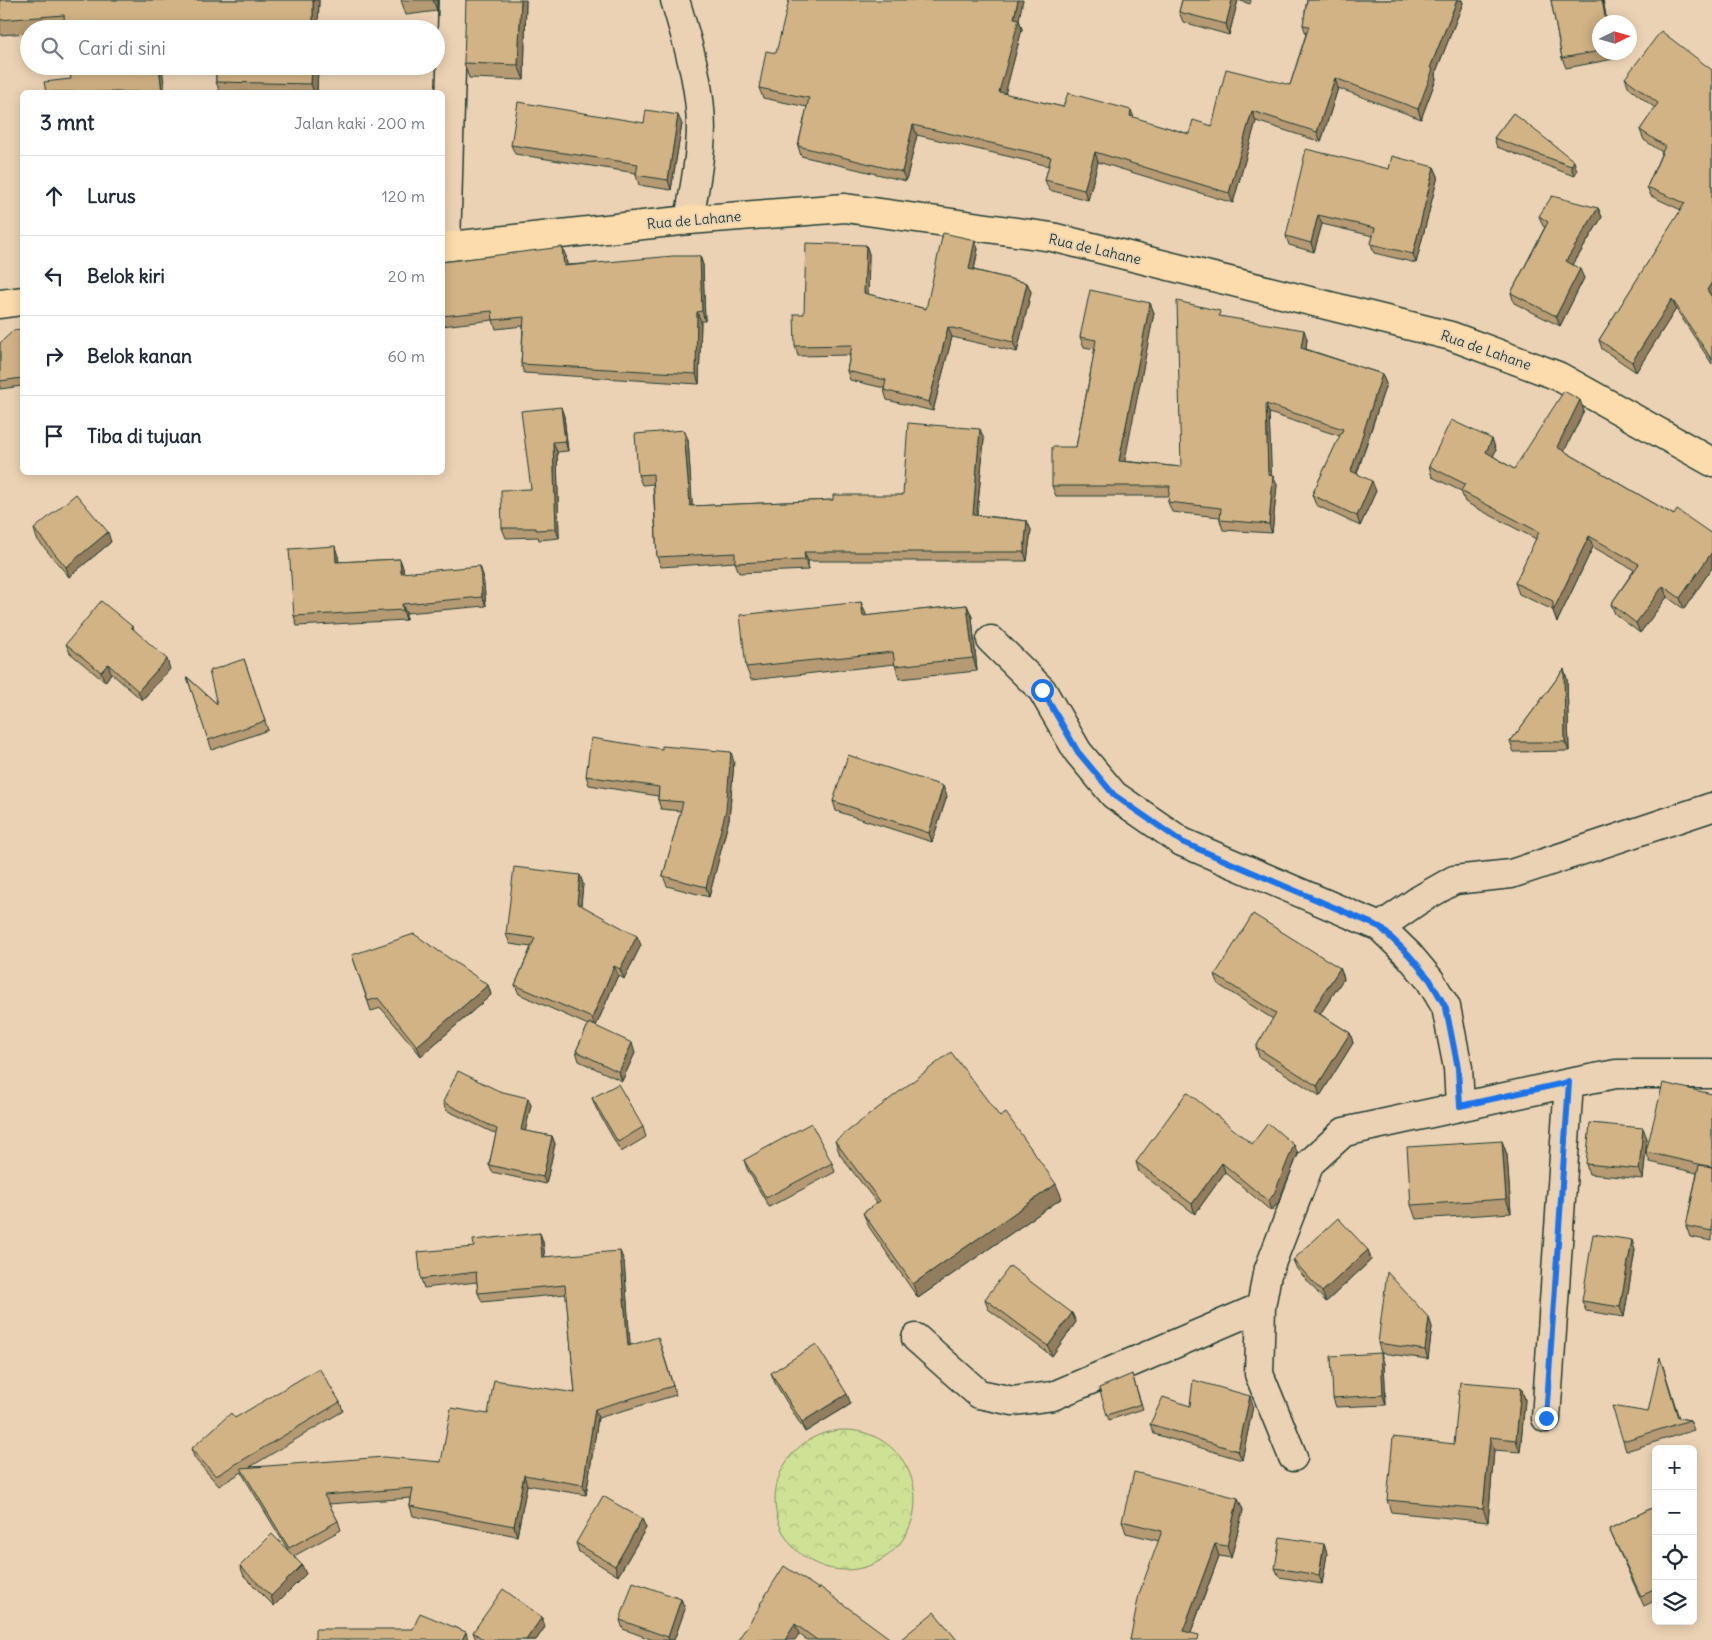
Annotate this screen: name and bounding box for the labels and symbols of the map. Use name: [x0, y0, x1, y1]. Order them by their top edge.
north arrow: [1592, 15, 1637, 60]
street label: Rua de Lahane: [646, 207, 742, 233]
street label: Rua de Lahane: [1047, 230, 1143, 268]
street label: Rua de Lahane: [1438, 326, 1534, 374]
route start: [1031, 679, 1054, 702]
route end: [1535, 1407, 1558, 1430]

